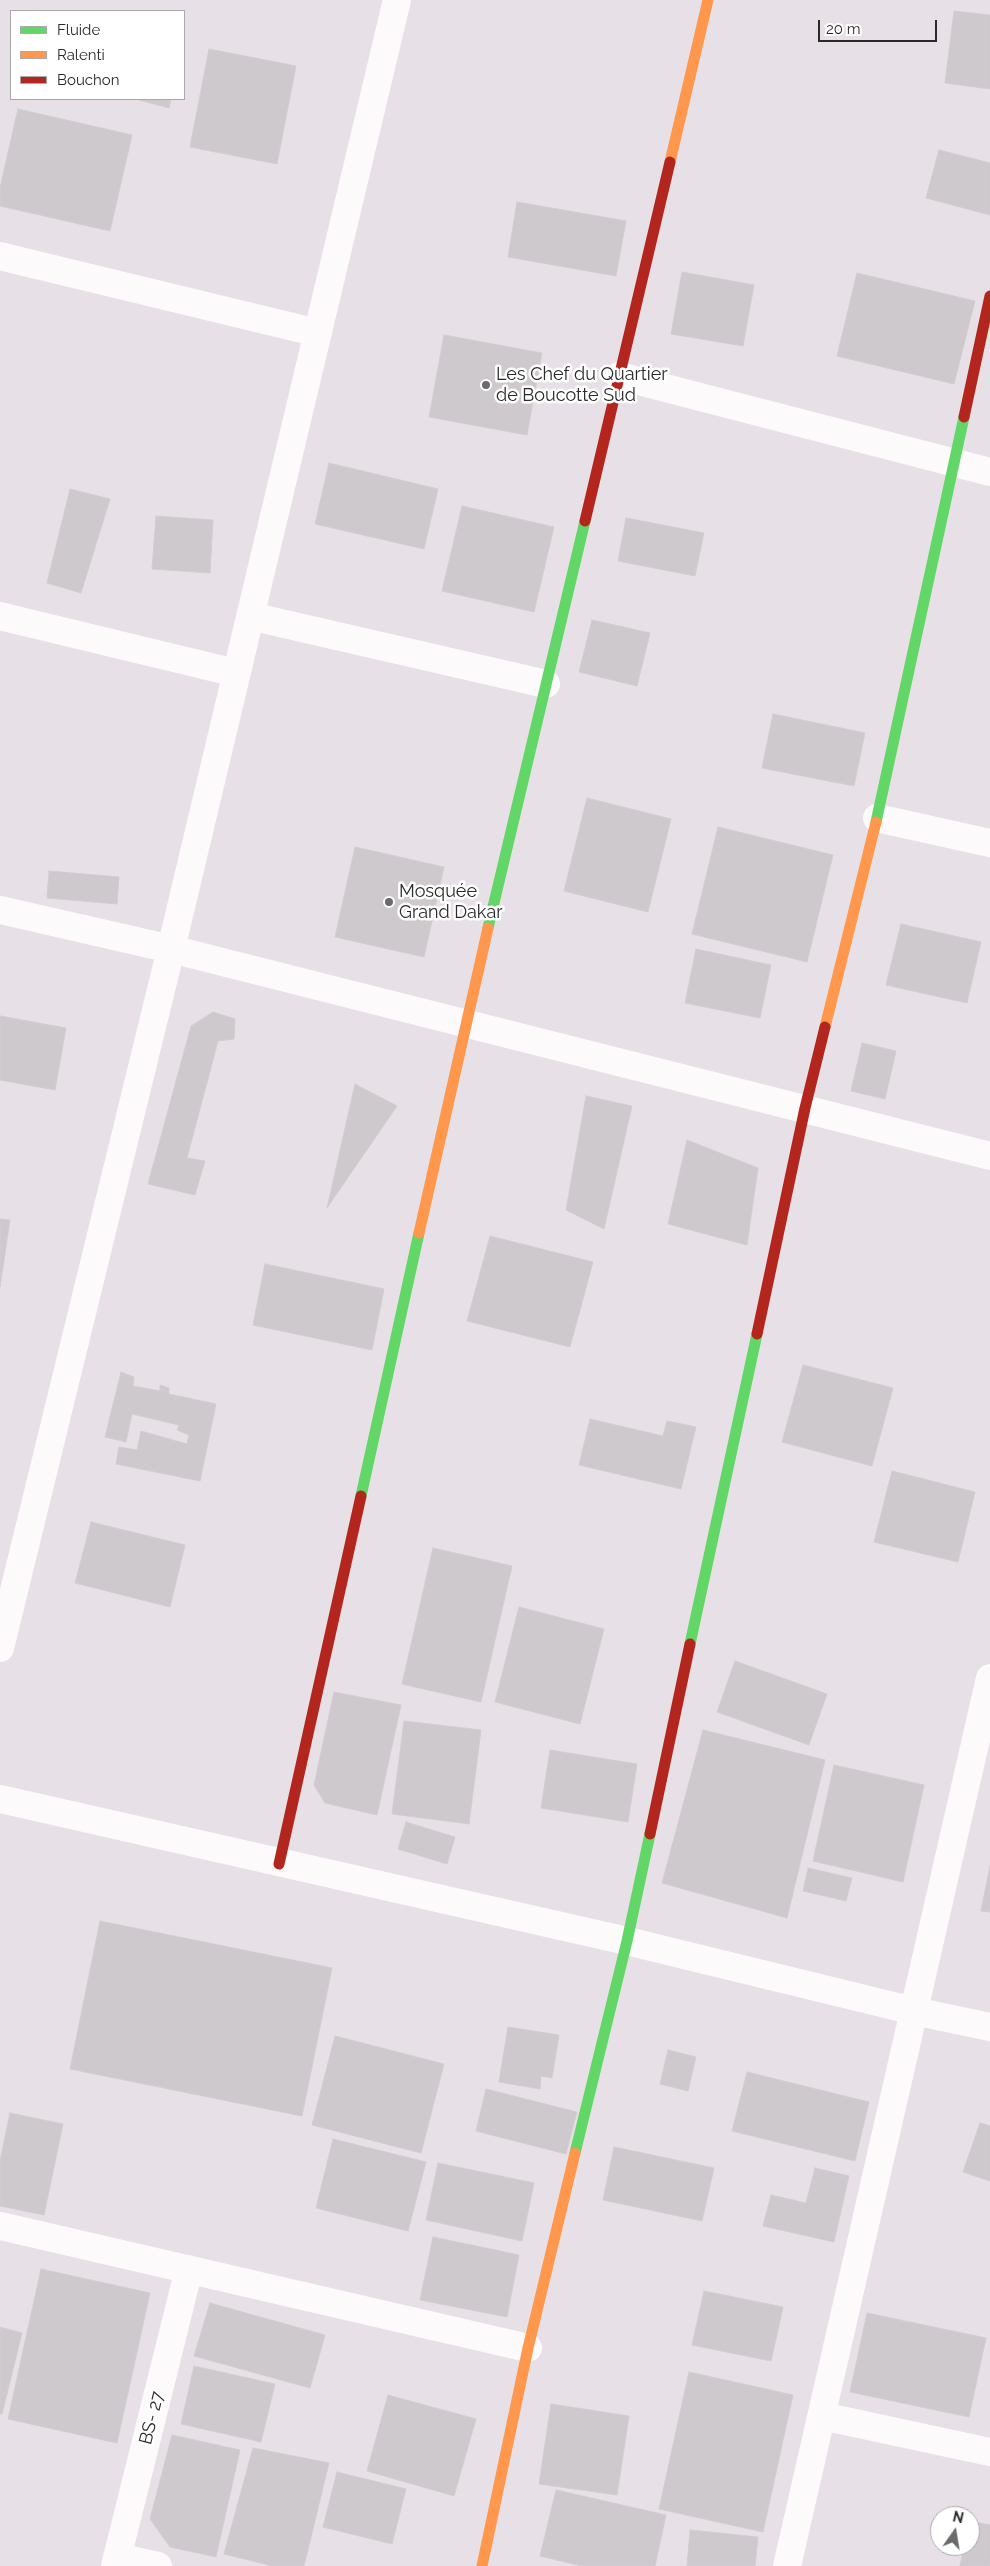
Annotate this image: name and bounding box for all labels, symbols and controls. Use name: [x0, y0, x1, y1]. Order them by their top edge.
legend: [10, 10, 185, 100]
scale bar: [820, 10, 939, 42]
text: 20 m: [826, 20, 861, 38]
text: Fluide: [57, 21, 100, 39]
text: Ralenti: [57, 46, 105, 64]
text: Bouchon: [57, 71, 119, 89]
place label: Les Chef du Quartier de Boucotte Sud: [496, 364, 668, 406]
marker: Les Chef du Quartier de Boucotte Sud: [480, 379, 492, 391]
place label: Mosquée Grand Dakar: [399, 881, 503, 924]
marker: Mosquée Grand Dakar: [383, 896, 395, 908]
street label: BS- 27: [135, 2389, 169, 2447]
north arrow: [930, 2506, 980, 2556]
text: N: [951, 2508, 965, 2526]

